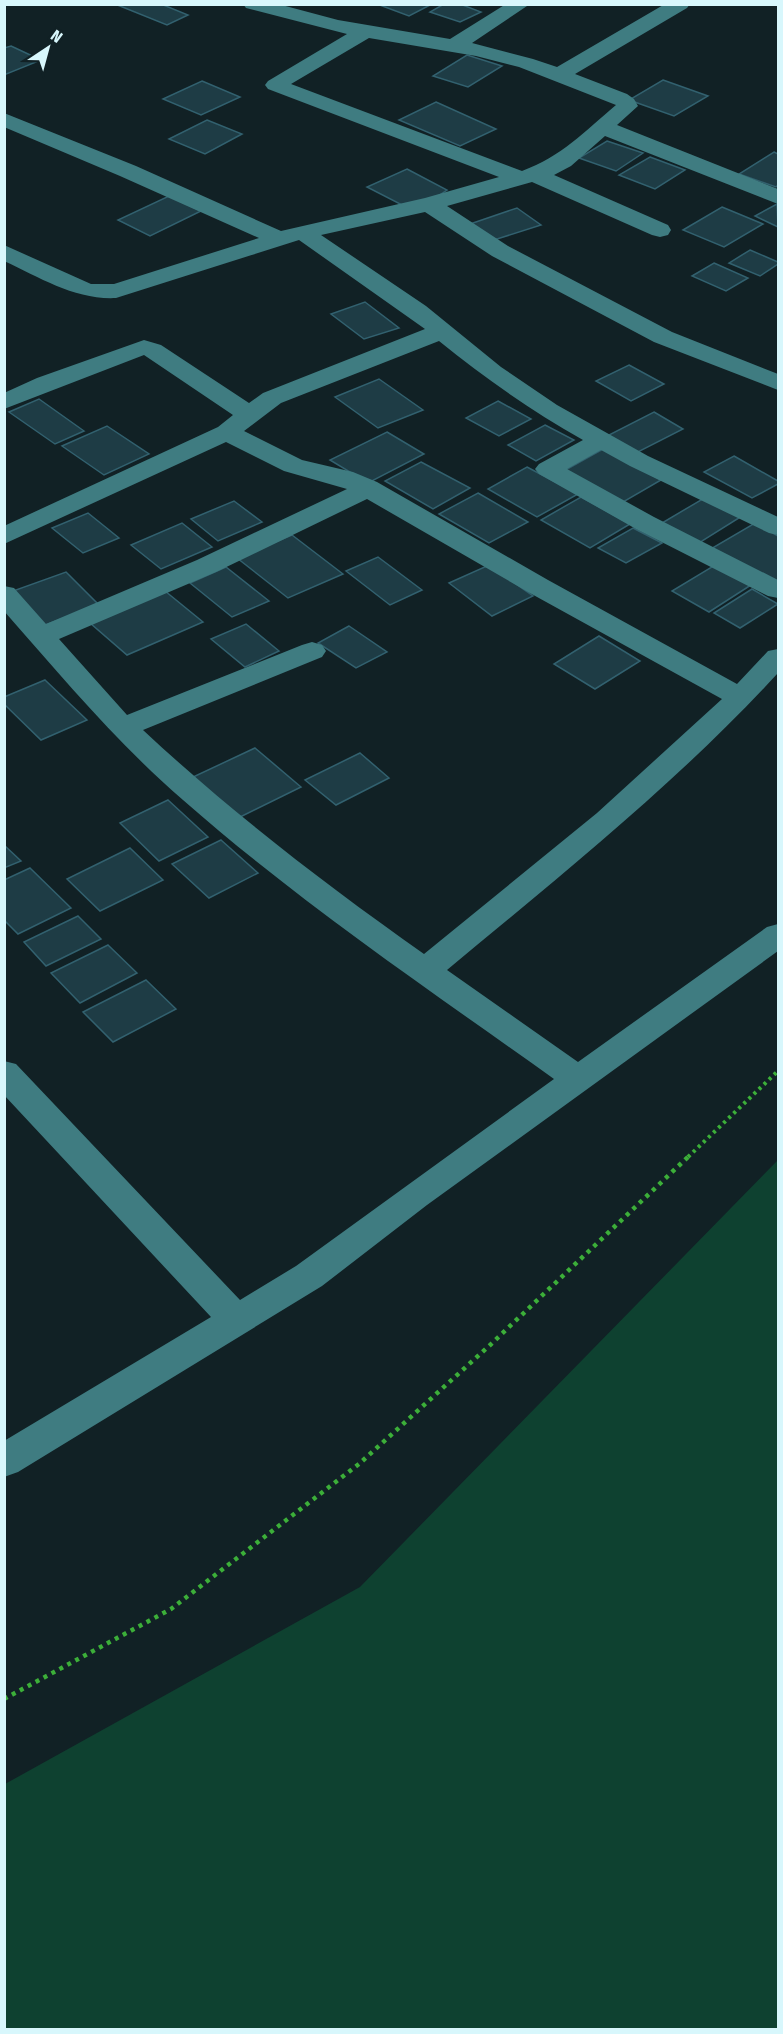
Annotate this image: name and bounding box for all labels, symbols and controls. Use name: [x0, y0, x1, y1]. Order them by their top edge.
north arrow: [18, 18, 78, 78]
text: N: [47, 26, 66, 47]

